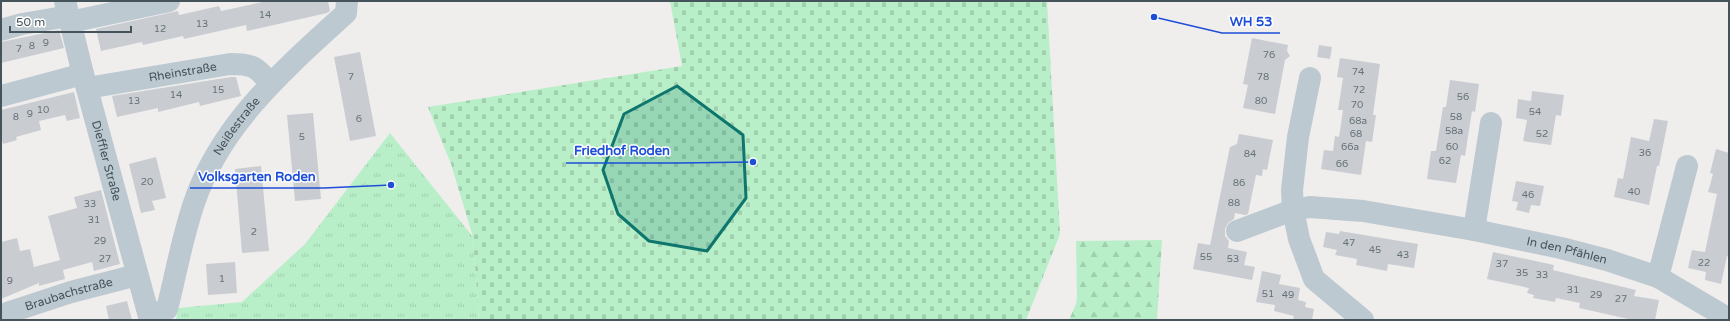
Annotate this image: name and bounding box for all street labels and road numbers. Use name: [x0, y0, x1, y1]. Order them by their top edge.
street label: Rheinstraße: [148, 59, 218, 85]
street label: Neißestraße: [210, 94, 263, 158]
street label: Dieffler Straße: [89, 119, 124, 203]
street label: In den Pfählen: [1526, 234, 1609, 267]
street label: Braubachstraße: [23, 275, 114, 314]

